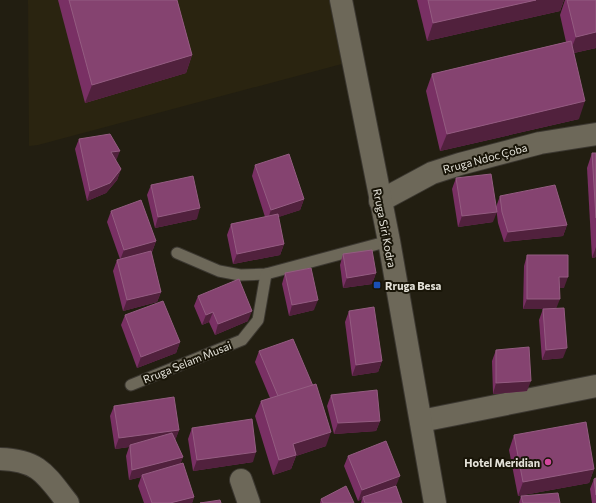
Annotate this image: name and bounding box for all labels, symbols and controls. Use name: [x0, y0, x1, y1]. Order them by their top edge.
street label: Rruga Ndoc Çoba: [441, 140, 529, 176]
street label: Rruga Siri Kodra: [371, 187, 399, 269]
place label: Rruga Besa: [385, 279, 442, 292]
marker: Rruga Besa: [372, 280, 382, 290]
street label: Rruga Selam Musai: [141, 338, 233, 386]
place label: Hotel Meridian: [464, 456, 540, 469]
marker: Hotel Meridian: [543, 457, 553, 467]

